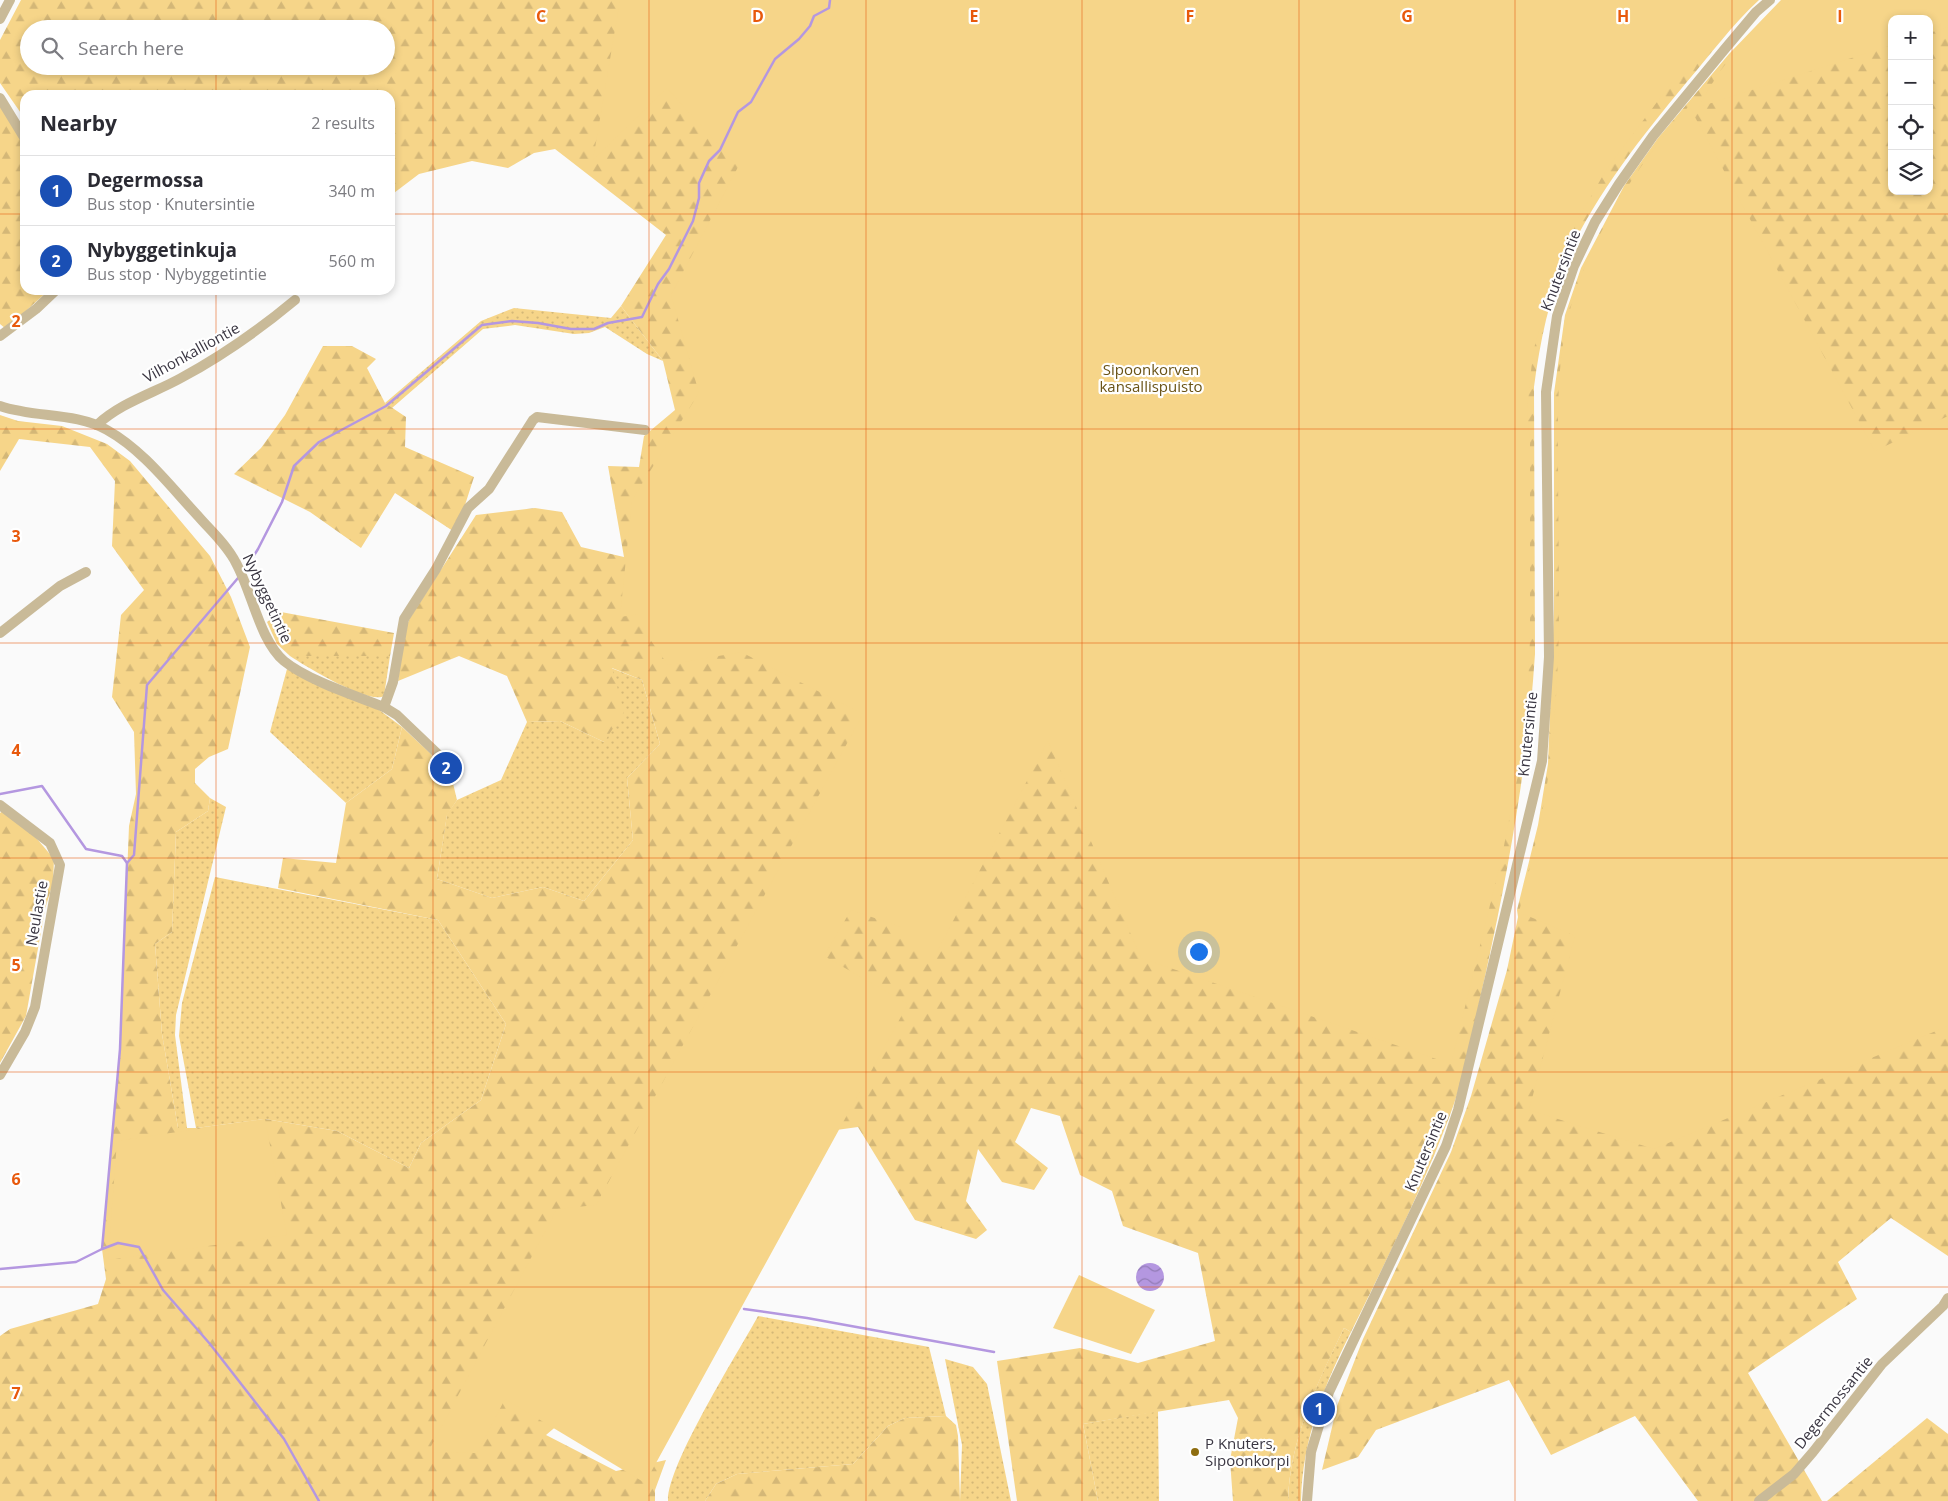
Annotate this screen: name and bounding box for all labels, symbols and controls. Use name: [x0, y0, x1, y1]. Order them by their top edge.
text: C: [536, 5, 546, 27]
text: D: [752, 5, 764, 27]
text: E: [970, 5, 979, 27]
text: F: [1186, 5, 1194, 27]
text: G: [1401, 5, 1413, 27]
text: H: [1617, 5, 1629, 27]
text: I: [1837, 5, 1843, 27]
map controls: [1888, 15, 1933, 195]
button: +: [1888, 15, 1933, 60]
search box: [20, 20, 395, 75]
icon: search: [38, 34, 66, 62]
text: Search here: [78, 35, 184, 61]
button: −: [1888, 60, 1933, 105]
button: locate: [1888, 105, 1933, 150]
text: Nearby: [40, 109, 117, 137]
text: 2 results: [311, 112, 375, 134]
button: layers: [1888, 150, 1933, 195]
text: Degermossa: [87, 167, 204, 193]
text: 1: [51, 180, 61, 202]
text: 340 m: [329, 180, 375, 202]
text: Bus stop · Knutersintie: [87, 193, 255, 215]
street label: Knutersintie: [1535, 227, 1585, 313]
text: Nybyggetinkuja: [87, 237, 237, 263]
text: 2: [51, 250, 61, 272]
text: 560 m: [329, 250, 375, 272]
text: Bus stop · Nybyggetintie: [87, 263, 267, 285]
text: 2: [11, 310, 21, 332]
street label: Vilhonkalliontie: [139, 317, 243, 387]
park label: Sipoonkorven kansallispuisto: [1099, 359, 1203, 396]
text: 3: [11, 525, 21, 547]
street label: Nybyggetintie: [239, 550, 297, 646]
street label: Knutersintie: [1513, 691, 1541, 777]
text: 4: [11, 739, 21, 761]
pin: 2: [430, 749, 462, 787]
street label: Neulastie: [20, 879, 52, 947]
your location: [1186, 939, 1212, 965]
text: 5: [11, 954, 21, 976]
street label: Knutersintie: [1399, 1108, 1451, 1194]
text: 6: [11, 1168, 21, 1190]
street label: Degermossantie: [1789, 1351, 1877, 1453]
text: 7: [11, 1382, 21, 1404]
pin: 1: [1303, 1390, 1335, 1428]
place label: P Knuters, Sipoonkorpi: [1205, 1433, 1289, 1470]
marker: P Knuters, Sipoonkorpi: [1189, 1446, 1201, 1458]

